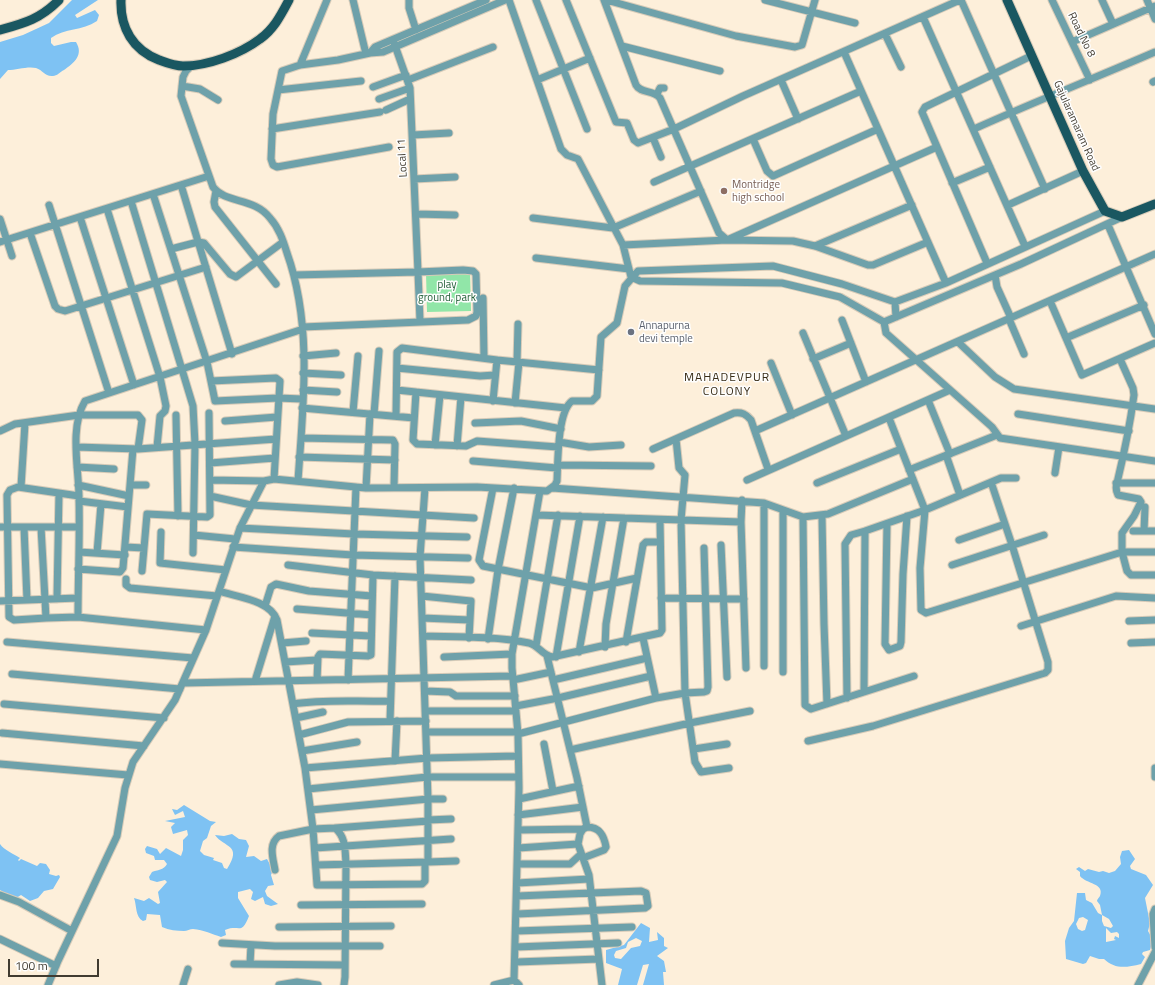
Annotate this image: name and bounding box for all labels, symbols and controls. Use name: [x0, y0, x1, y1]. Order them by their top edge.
street label: Road No 8: [1065, 11, 1097, 59]
street label: Gajularamaram Road: [1050, 79, 1102, 173]
street label: Local 11: [395, 138, 411, 178]
place label: Montridge high school: [732, 178, 784, 204]
marker: Montridge high school: [719, 186, 729, 196]
park label: play ground, park: [418, 278, 476, 304]
place label: Annapurna devi temple: [639, 319, 693, 345]
marker: Annapurna devi temple: [626, 327, 636, 337]
district label: MAHADEVPUR COLONY: [684, 371, 770, 399]
scale bar: [10, 951, 101, 977]
text: 100 m: [15, 956, 48, 975]

